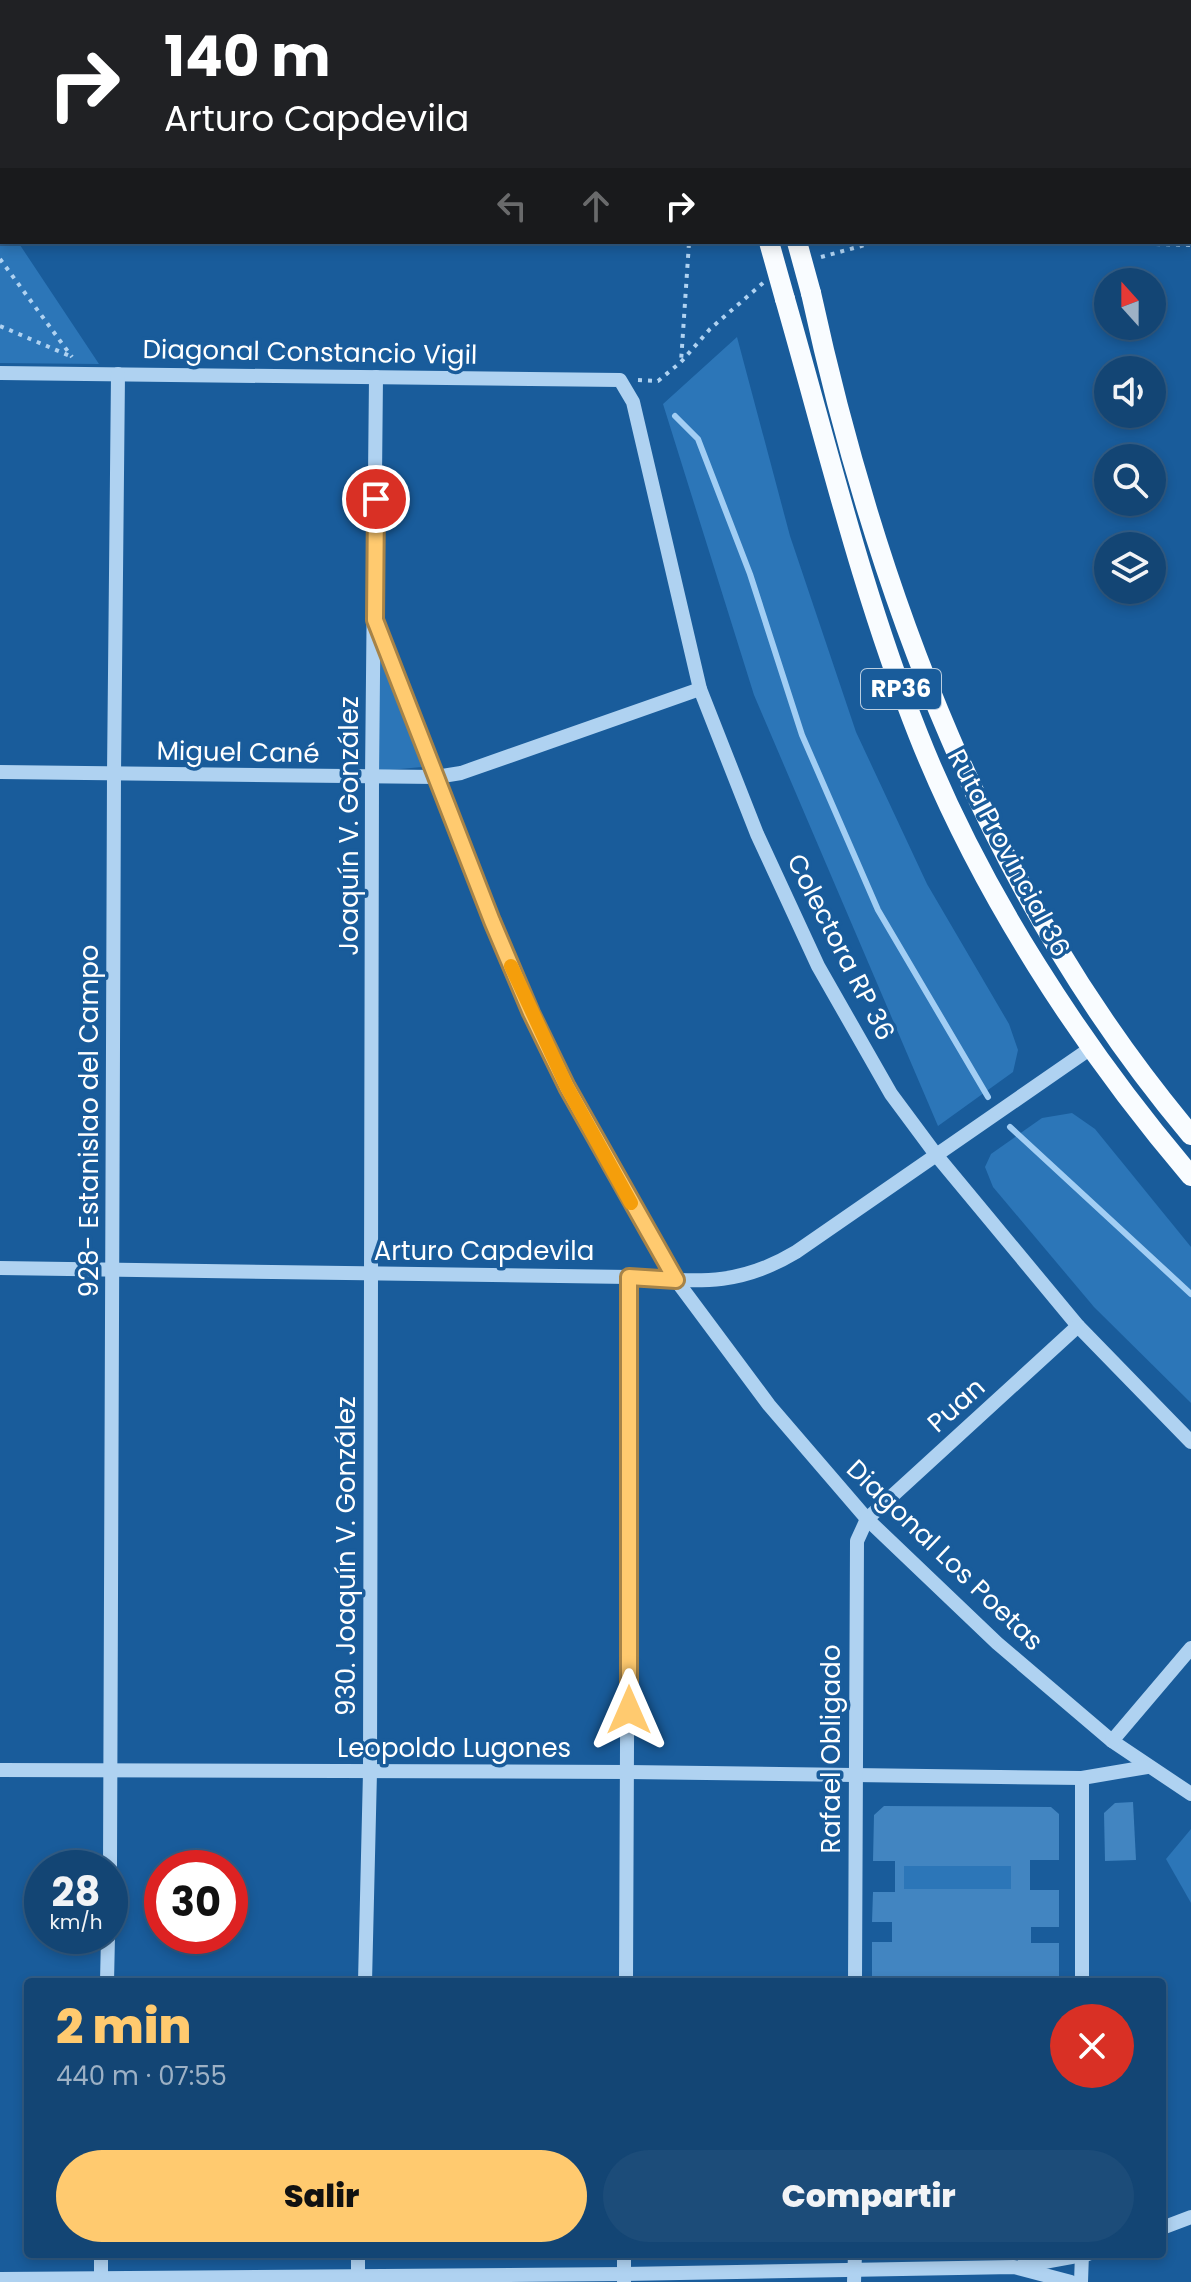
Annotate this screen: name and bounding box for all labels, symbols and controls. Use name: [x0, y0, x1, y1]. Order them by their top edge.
text: 140 m: [164, 17, 331, 96]
icon: right: [32, 32, 136, 136]
text: Arturo Capdevila: [164, 93, 469, 144]
icon: left: [490, 184, 534, 228]
icon: ahead: [574, 184, 618, 228]
icon: right: [658, 184, 702, 228]
north arrow: [1094, 268, 1166, 340]
map controls: [1094, 268, 1166, 604]
street label: Diagonal Constancio Vigil: [142, 331, 478, 373]
button: sound: [1094, 356, 1166, 428]
button: search: [1094, 444, 1166, 516]
pin: [342, 465, 410, 533]
icon: arrive: [354, 477, 398, 521]
button: layers: [1094, 532, 1166, 604]
road number: RP36: [861, 669, 941, 709]
street label: Joaquín V. González: [331, 696, 367, 956]
street label: Miguel Cané: [156, 733, 320, 771]
street label: Ruta Provincial 36: [939, 743, 1079, 963]
street label: Colectora RP 36: [778, 848, 904, 1046]
street label: 928- Estanislao del Campo: [71, 945, 107, 1297]
street label: Arturo Capdevila: [374, 1233, 594, 1269]
street label: Puan: [919, 1370, 993, 1440]
street label: 930. Joaquín V. González: [328, 1396, 364, 1716]
street label: Diagonal Los Poetas: [839, 1451, 1051, 1659]
street label: Rafael Obligado: [813, 1644, 849, 1854]
position arrow: [587, 1668, 671, 1752]
street label: Leopoldo Lugones: [337, 1730, 571, 1766]
speed limit sign: 30: [144, 1850, 248, 1954]
text: 28: [52, 1864, 100, 1920]
text: km/h: [49, 1908, 103, 1936]
text: 2 min: [56, 1993, 191, 2060]
button: close: [1050, 2004, 1134, 2088]
text: 440 m · 07:55: [56, 2058, 227, 2094]
button: Salir: [56, 2150, 587, 2242]
button: Compartir: [603, 2150, 1134, 2242]

